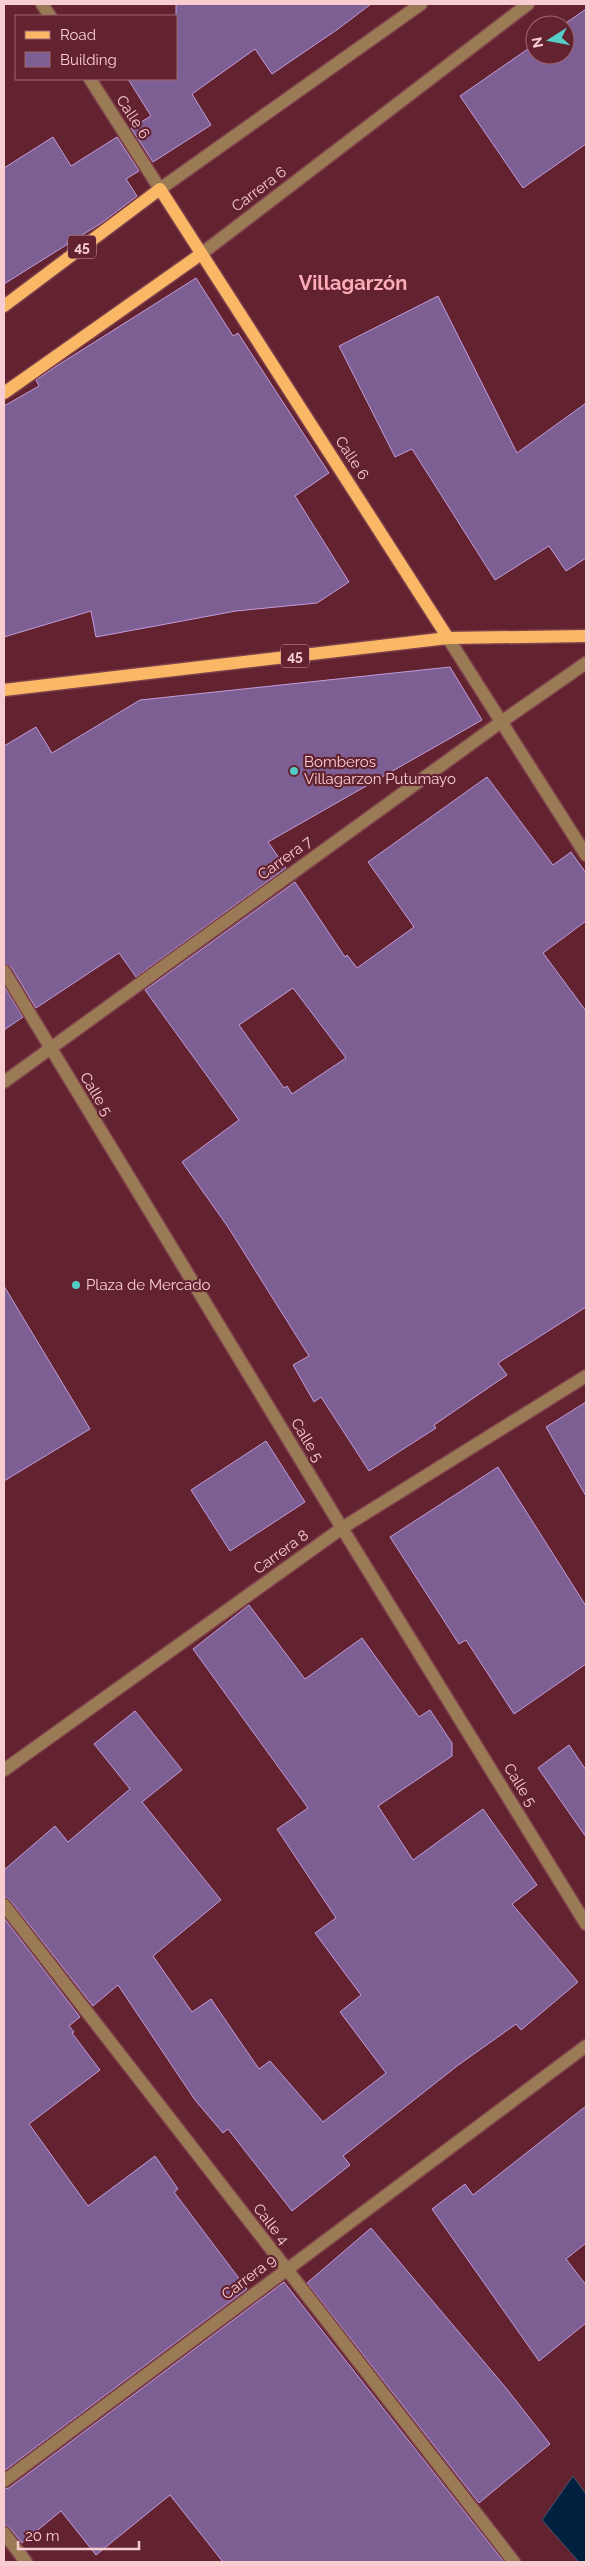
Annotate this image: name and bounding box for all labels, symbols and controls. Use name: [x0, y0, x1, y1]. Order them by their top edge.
legend: [15, 15, 178, 80]
north arrow: [525, 15, 575, 65]
text: Road: [60, 26, 96, 44]
text: N: [528, 36, 546, 49]
text: Building: [60, 51, 117, 69]
street label: Calle 6: [112, 92, 154, 142]
street label: Carrera 6: [228, 163, 290, 215]
road number: 45: [68, 236, 96, 258]
district label: Villagarzón: [299, 271, 407, 295]
street label: Calle 6: [331, 433, 373, 483]
road number: 45: [281, 644, 309, 668]
place label: Bomberos Villagarzon Putumayo: [304, 753, 456, 788]
marker: Bomberos Villagarzon Putumayo: [288, 765, 300, 777]
street label: Carrera 7: [254, 832, 316, 884]
street label: Calle 5: [76, 1069, 116, 1119]
place label: Plaza de Mercado: [86, 1276, 211, 1294]
marker: Plaza de Mercado: [70, 1279, 82, 1291]
street label: Calle 5: [287, 1415, 327, 1465]
street label: Carrera 8: [250, 1526, 312, 1578]
street label: Calle 5: [500, 1760, 540, 1810]
street label: Calle 4: [249, 2200, 293, 2248]
street label: Carrera 9: [218, 2251, 280, 2303]
scale bar: [18, 2518, 139, 2550]
text: 20 m: [25, 2527, 60, 2545]

